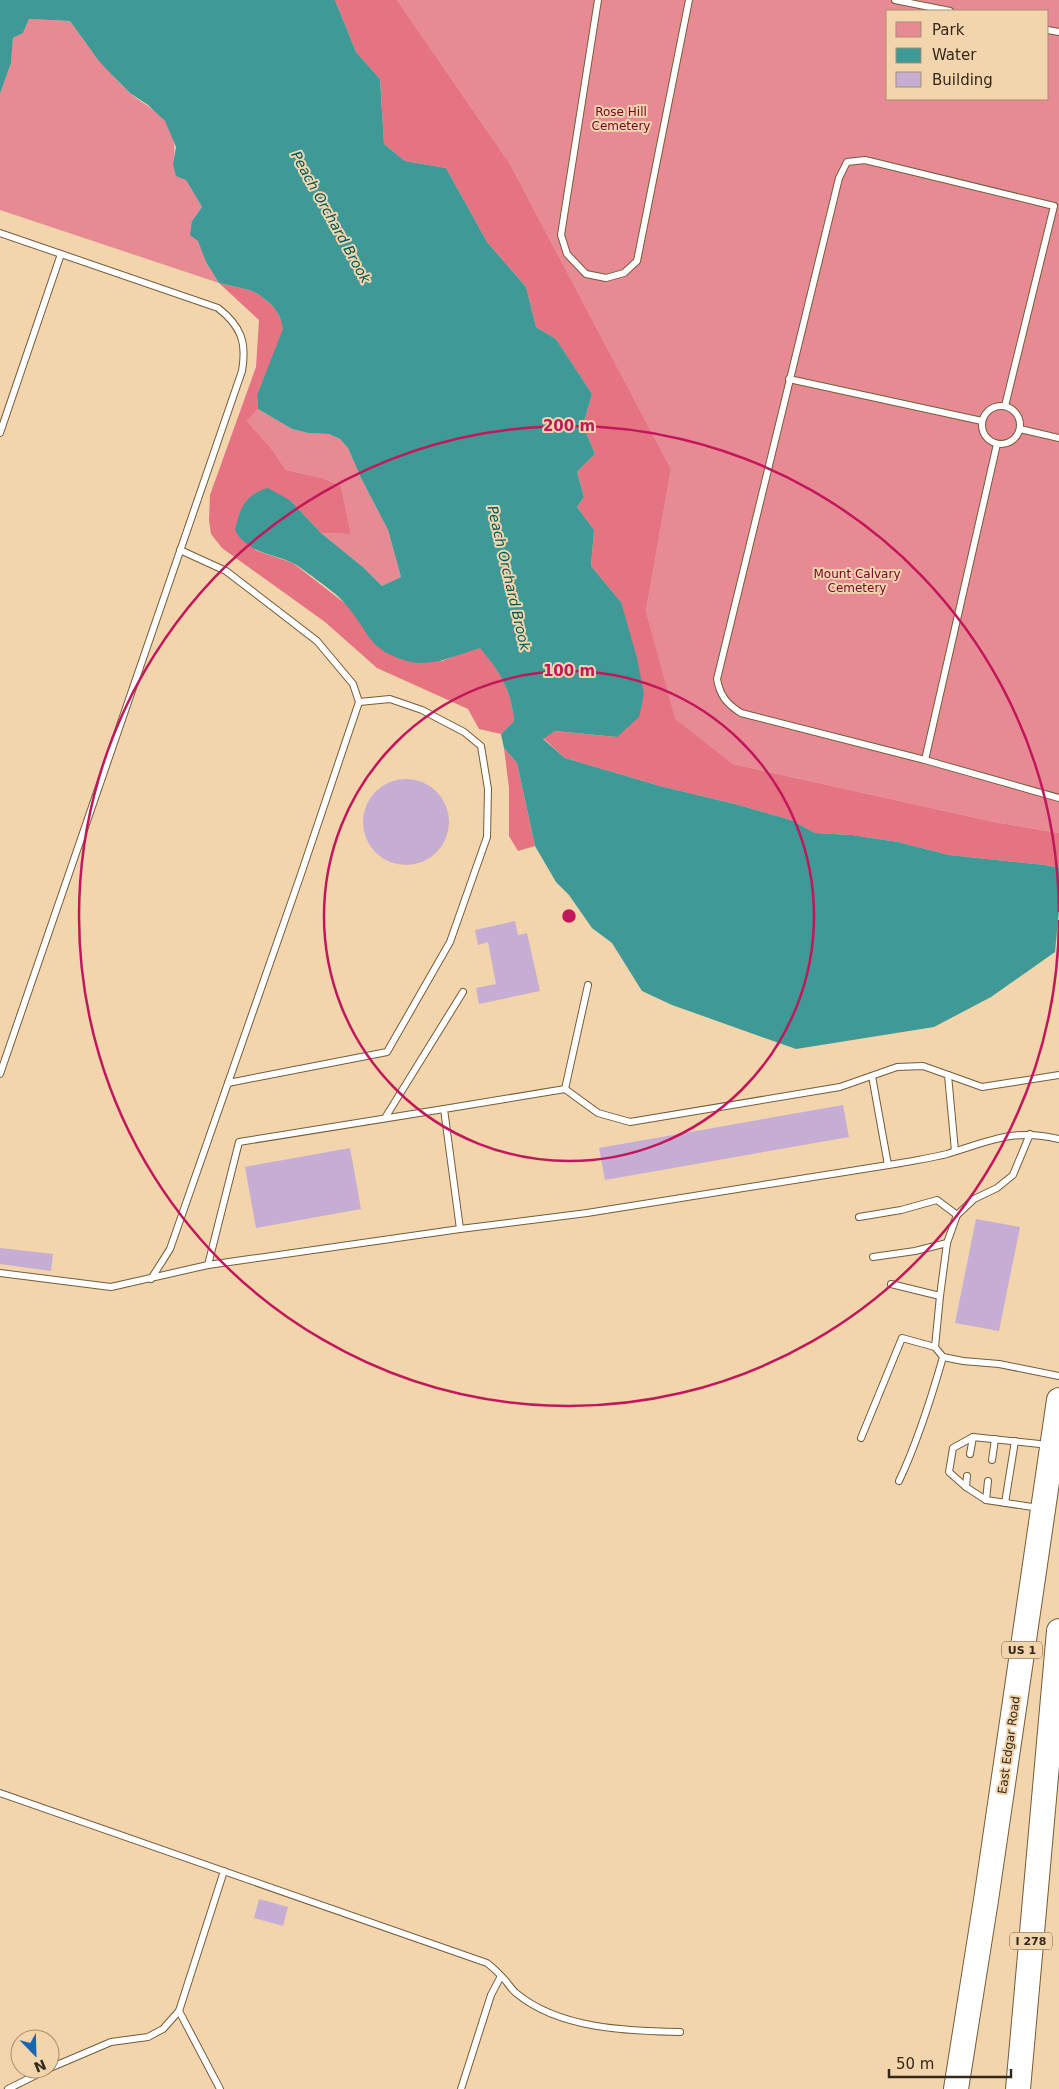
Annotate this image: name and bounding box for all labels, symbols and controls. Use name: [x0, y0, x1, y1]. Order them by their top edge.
legend: [886, 10, 1049, 100]
text: Park: [932, 21, 965, 39]
text: Water: [932, 46, 977, 64]
text: Building: [932, 71, 993, 89]
park label: Rose Hill Cemetery: [592, 105, 650, 133]
water label: Peach Orchard Brook: [288, 148, 374, 286]
text: 200 m: [543, 417, 595, 435]
water label: Peach Orchard Brook: [485, 504, 534, 653]
park label: Mount Calvary Cemetery: [814, 567, 900, 595]
text: 100 m: [543, 662, 595, 680]
centre of rings: [560, 907, 578, 925]
road number: US 1: [1002, 1642, 1042, 1658]
street label: East Edgar Road: [995, 1695, 1023, 1795]
road number: I 278: [1010, 1932, 1052, 1950]
north arrow: [10, 2029, 60, 2079]
scale bar: [889, 2046, 1012, 2078]
text: 50 m: [896, 2055, 934, 2073]
text: N: [32, 2056, 49, 2076]

